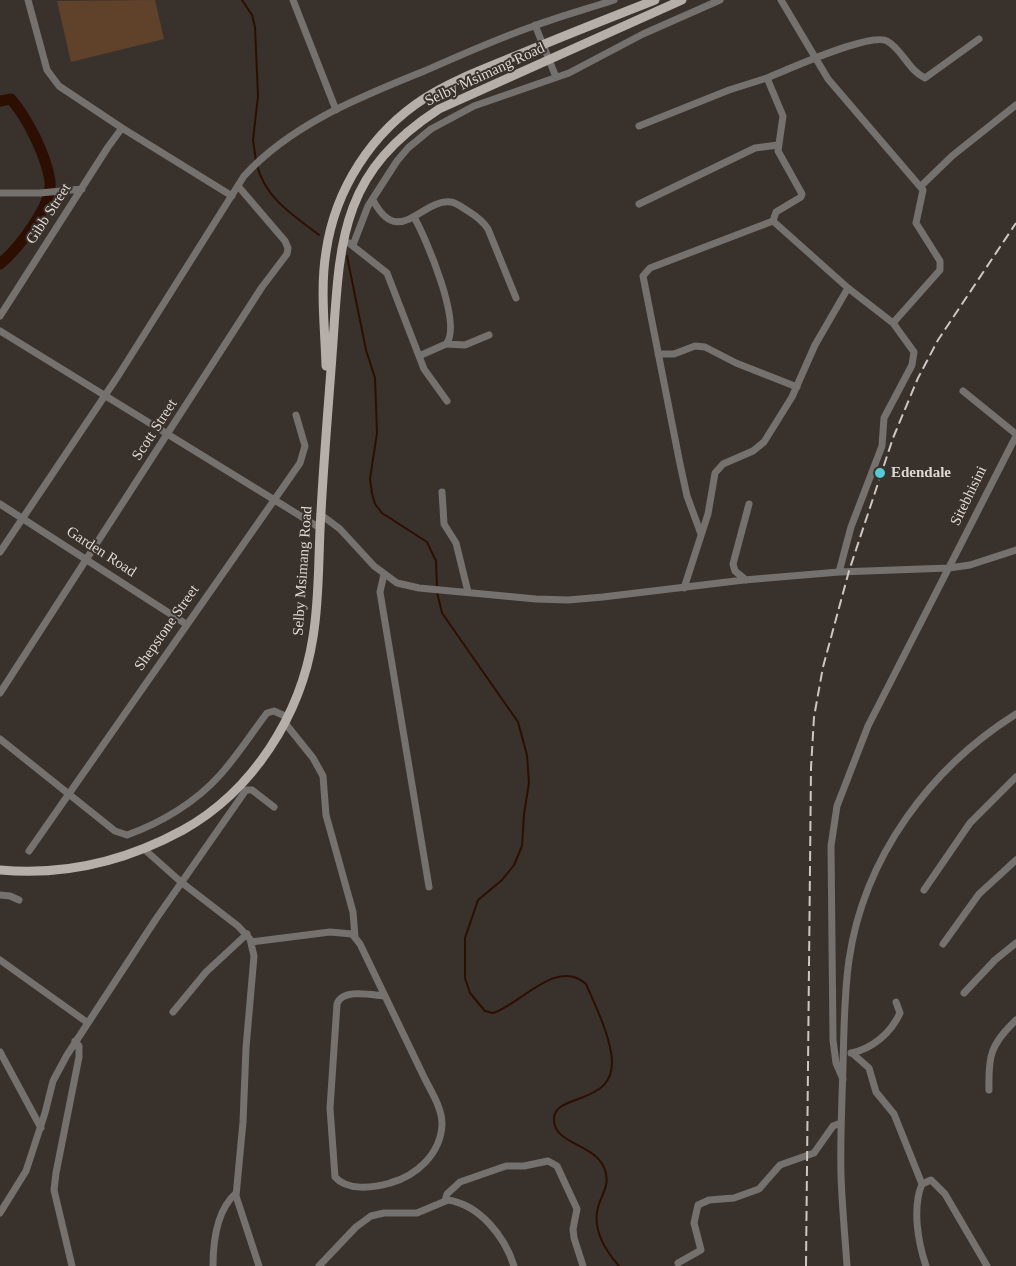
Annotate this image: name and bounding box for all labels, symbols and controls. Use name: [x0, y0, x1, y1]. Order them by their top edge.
street label: Selby Msimang Road: [422, 39, 548, 111]
street label: Gibb Street: [23, 180, 75, 248]
street label: Scott Street: [129, 396, 181, 464]
street label: Sitebhisini: [947, 463, 991, 529]
place label: Edendale: [891, 464, 951, 482]
marker: Edendale: [873, 466, 887, 480]
street label: Selby Msimang Road: [289, 506, 317, 636]
street label: Garden Road: [63, 523, 139, 581]
street label: Shepstone Street: [131, 582, 203, 674]

